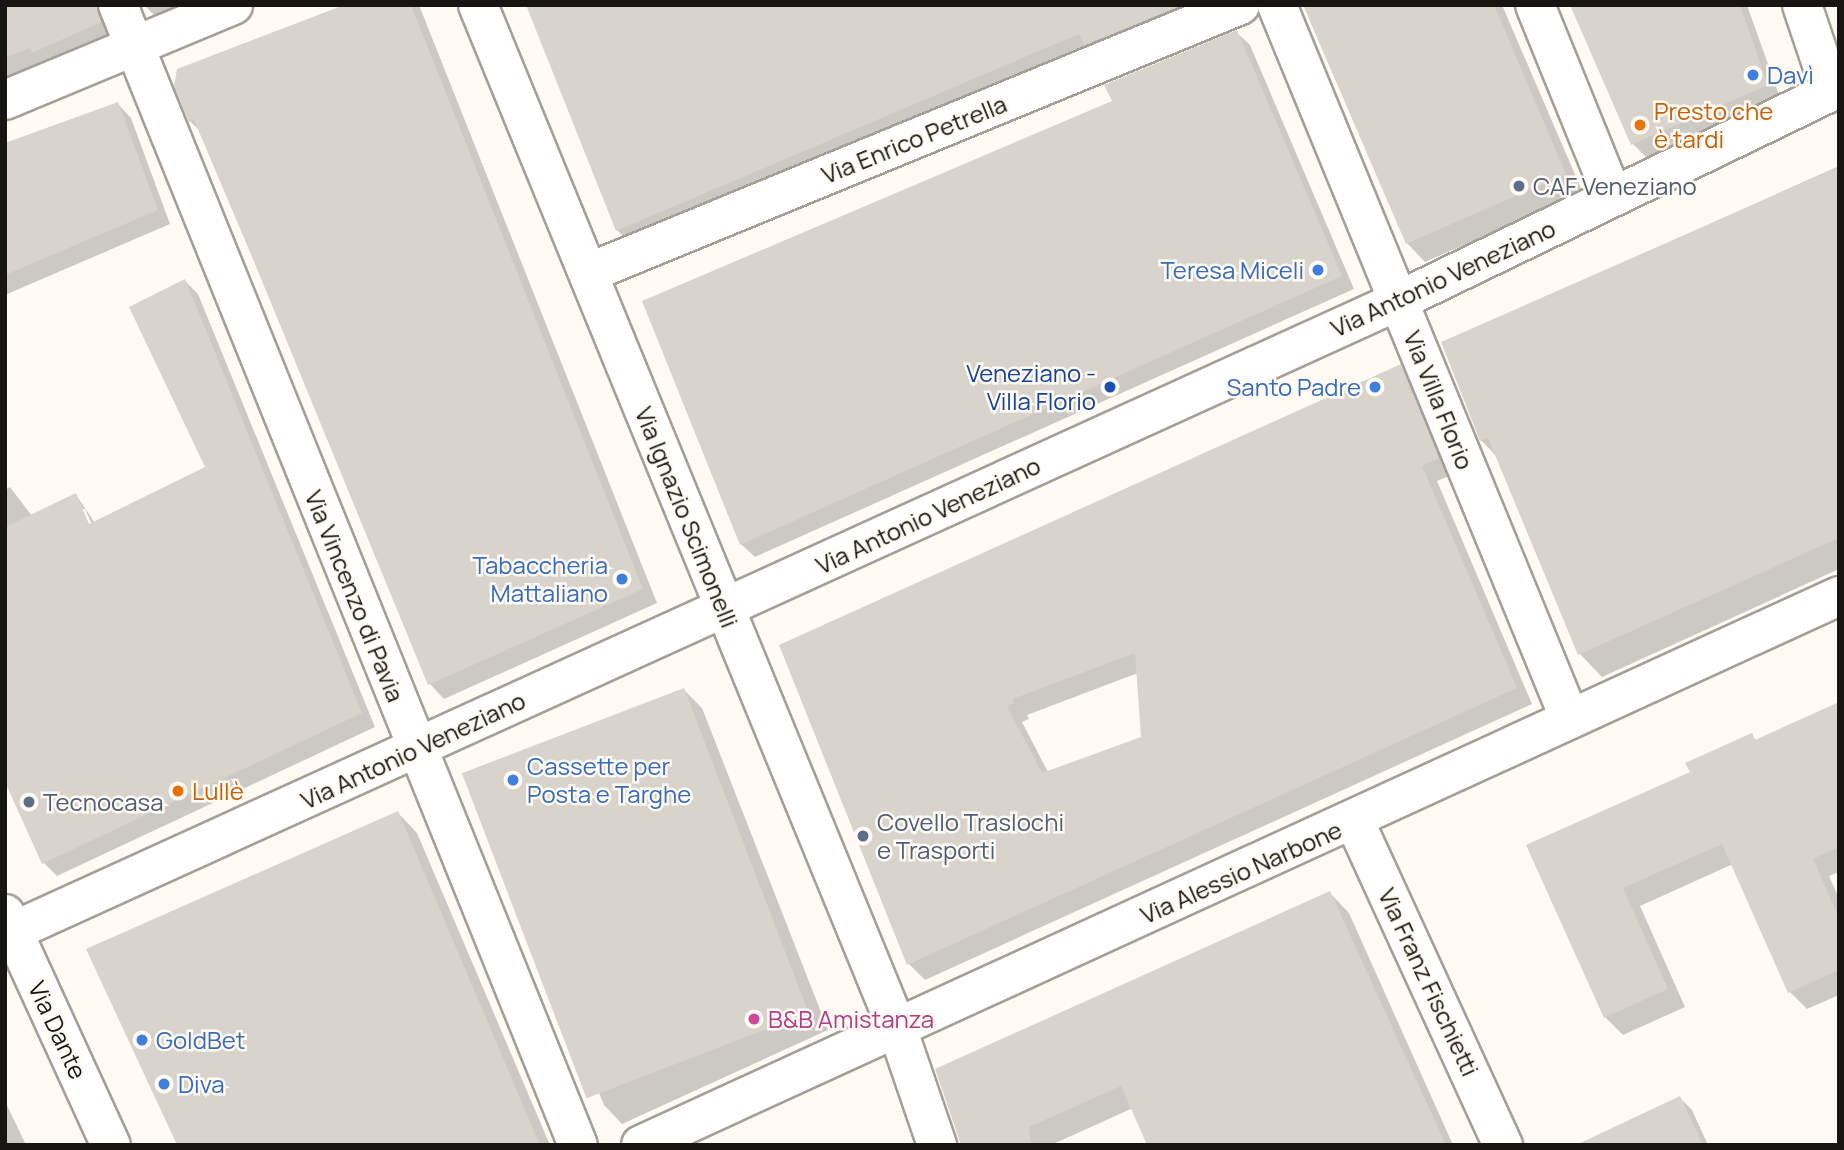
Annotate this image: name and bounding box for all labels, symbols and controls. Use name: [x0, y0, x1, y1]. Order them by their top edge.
place label: Davì: [1767, 61, 1814, 89]
marker: Davì: [1745, 67, 1761, 83]
street label: Via Enrico Petrella: [817, 89, 1011, 189]
place label: Presto che è tardi: [1654, 97, 1773, 153]
marker: Presto che è tardi: [1632, 117, 1648, 133]
place label: CAF Veneziano: [1533, 172, 1697, 200]
marker: CAF Veneziano: [1511, 178, 1527, 194]
street label: Via Antonio Veneziano: [1326, 213, 1560, 343]
place label: Teresa Miceli: [1160, 256, 1304, 284]
marker: Teresa Miceli: [1310, 262, 1326, 278]
street label: Via Villa Florio: [1398, 326, 1480, 474]
place label: Veneziano - Villa Florio: [966, 359, 1096, 415]
place label: Santo Padre: [1227, 373, 1361, 401]
marker: Veneziano - Villa Florio: [1102, 379, 1118, 395]
marker: Santo Padre: [1367, 379, 1383, 395]
street label: Via Ignazio Scimonelli: [630, 403, 744, 631]
street label: Via Antonio Veneziano: [811, 450, 1045, 580]
street label: Via Vincenzo di Pavia: [299, 486, 411, 706]
place label: Tabaccheria Mattaliano: [472, 551, 608, 607]
marker: Tabaccheria Mattaliano: [614, 571, 630, 587]
street label: Via Antonio Veneziano: [296, 685, 530, 815]
place label: Cassette per Posta e Targhe: [527, 752, 691, 808]
marker: Cassette per Posta e Targhe: [505, 772, 521, 788]
place label: Lullè: [192, 777, 244, 805]
marker: Lullè: [170, 783, 186, 799]
place label: Tecnocasa: [43, 788, 164, 816]
marker: Tecnocasa: [21, 794, 37, 810]
place label: Covello Traslochi e Trasporti: [877, 808, 1064, 864]
street label: Via Alessio Narbone: [1136, 815, 1346, 929]
marker: Covello Traslochi e Trasporti: [855, 828, 871, 844]
street label: Via Franz Fischietti: [1373, 883, 1485, 1081]
street label: Via Dante: [23, 977, 93, 1083]
place label: B&B Amistanza: [768, 1005, 934, 1033]
marker: B&B Amistanza: [746, 1011, 762, 1027]
place label: GoldBet: [156, 1026, 245, 1054]
marker: GoldBet: [134, 1032, 150, 1048]
place label: Diva: [178, 1070, 225, 1098]
marker: Diva: [156, 1076, 172, 1092]

